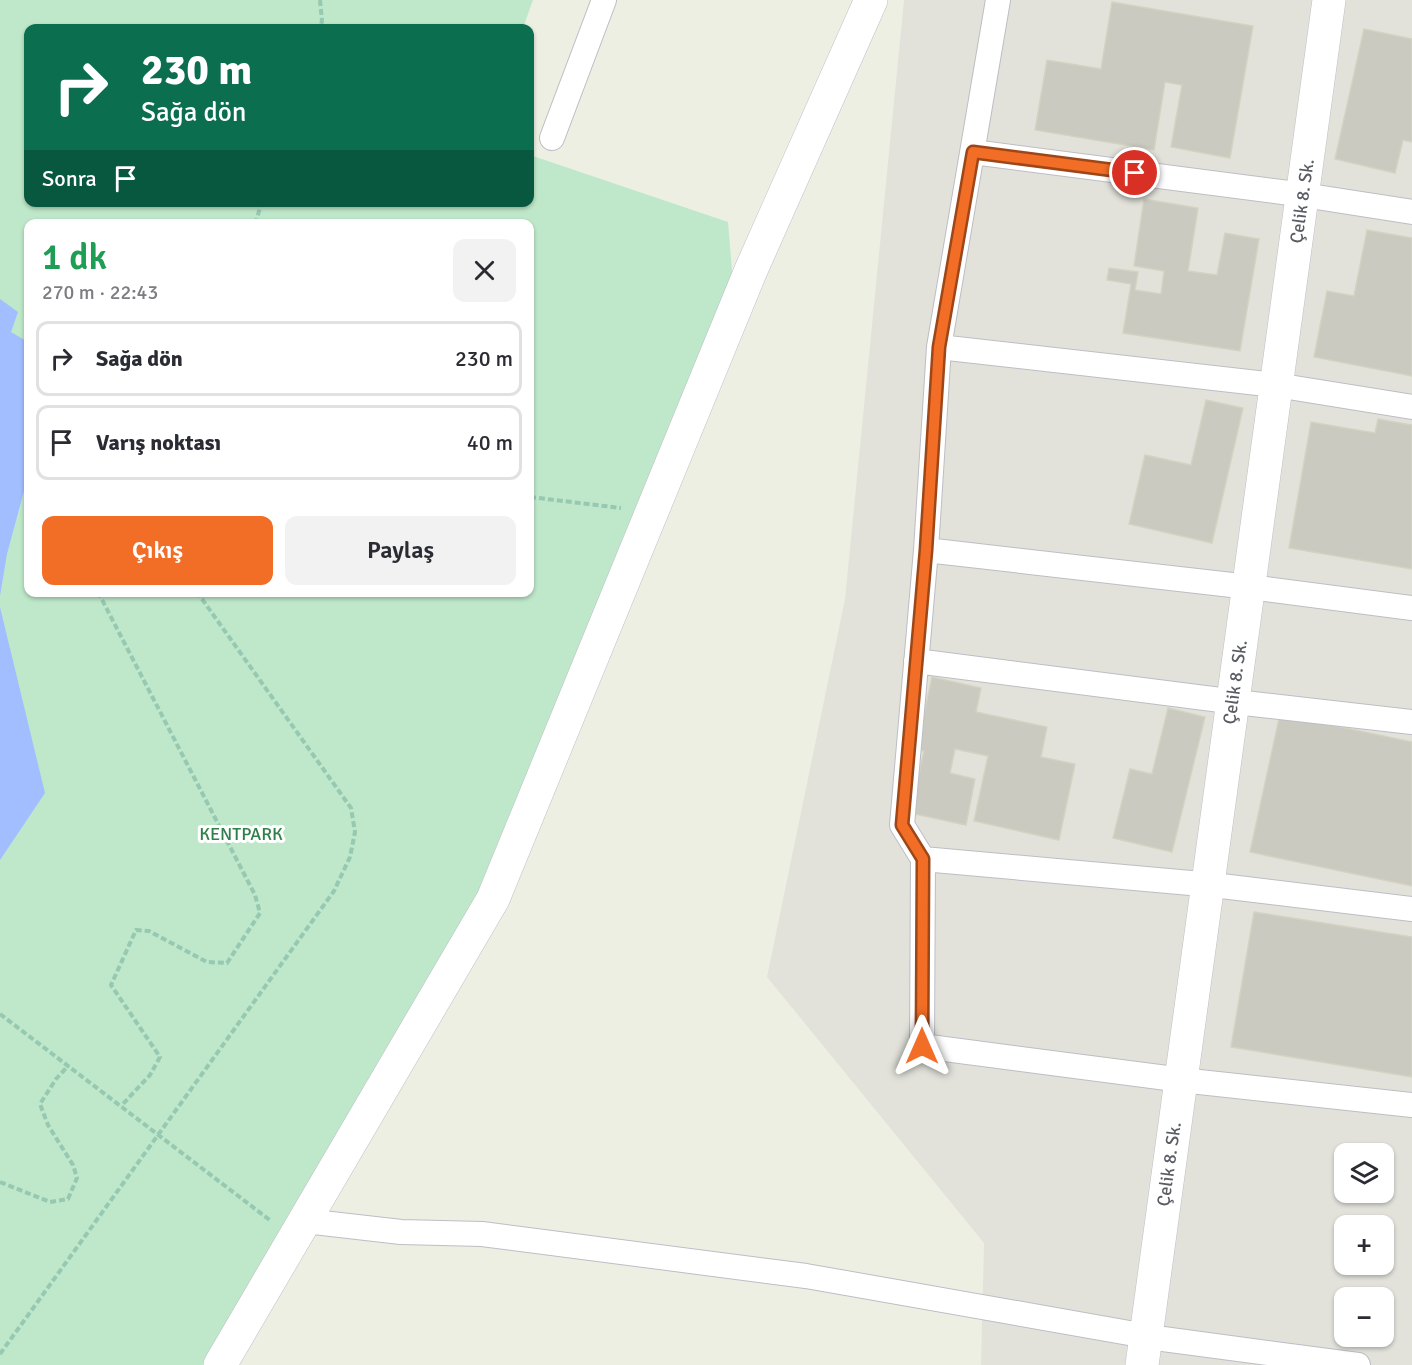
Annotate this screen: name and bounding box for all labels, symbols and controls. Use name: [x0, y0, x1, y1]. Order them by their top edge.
text: 230 m: [141, 45, 252, 96]
icon: right: [42, 48, 120, 126]
text: Sağa dön: [141, 96, 247, 129]
pin: [1109, 147, 1160, 198]
icon: arrive: [1118, 156, 1151, 189]
street label: Çelik 8. Sk.: [1285, 157, 1319, 245]
icon: arrive: [109, 162, 142, 195]
text: Sonra: [42, 165, 97, 192]
text: 1 dk: [42, 235, 107, 280]
button: close: [453, 239, 516, 302]
text: 270 m · 22:43: [42, 280, 158, 305]
icon: right: [45, 342, 78, 375]
text: Sağa dön: [96, 345, 183, 372]
text: 230 m: [455, 345, 513, 372]
icon: arrive: [45, 426, 78, 459]
text: Varış noktası: [96, 429, 221, 456]
text: 40 m: [467, 429, 513, 456]
button: Çıkış: [42, 516, 273, 585]
button: Paylaş: [285, 516, 516, 585]
street label: Çelik 8. Sk.: [1218, 638, 1252, 726]
park label: KENTPARK: [199, 823, 283, 845]
position arrow: [890, 1014, 954, 1078]
street label: Çelik 8. Sk.: [1152, 1120, 1186, 1208]
map controls: [1334, 1143, 1394, 1347]
button: layers: [1334, 1143, 1394, 1203]
button: +: [1334, 1215, 1394, 1275]
button: −: [1334, 1287, 1394, 1347]

